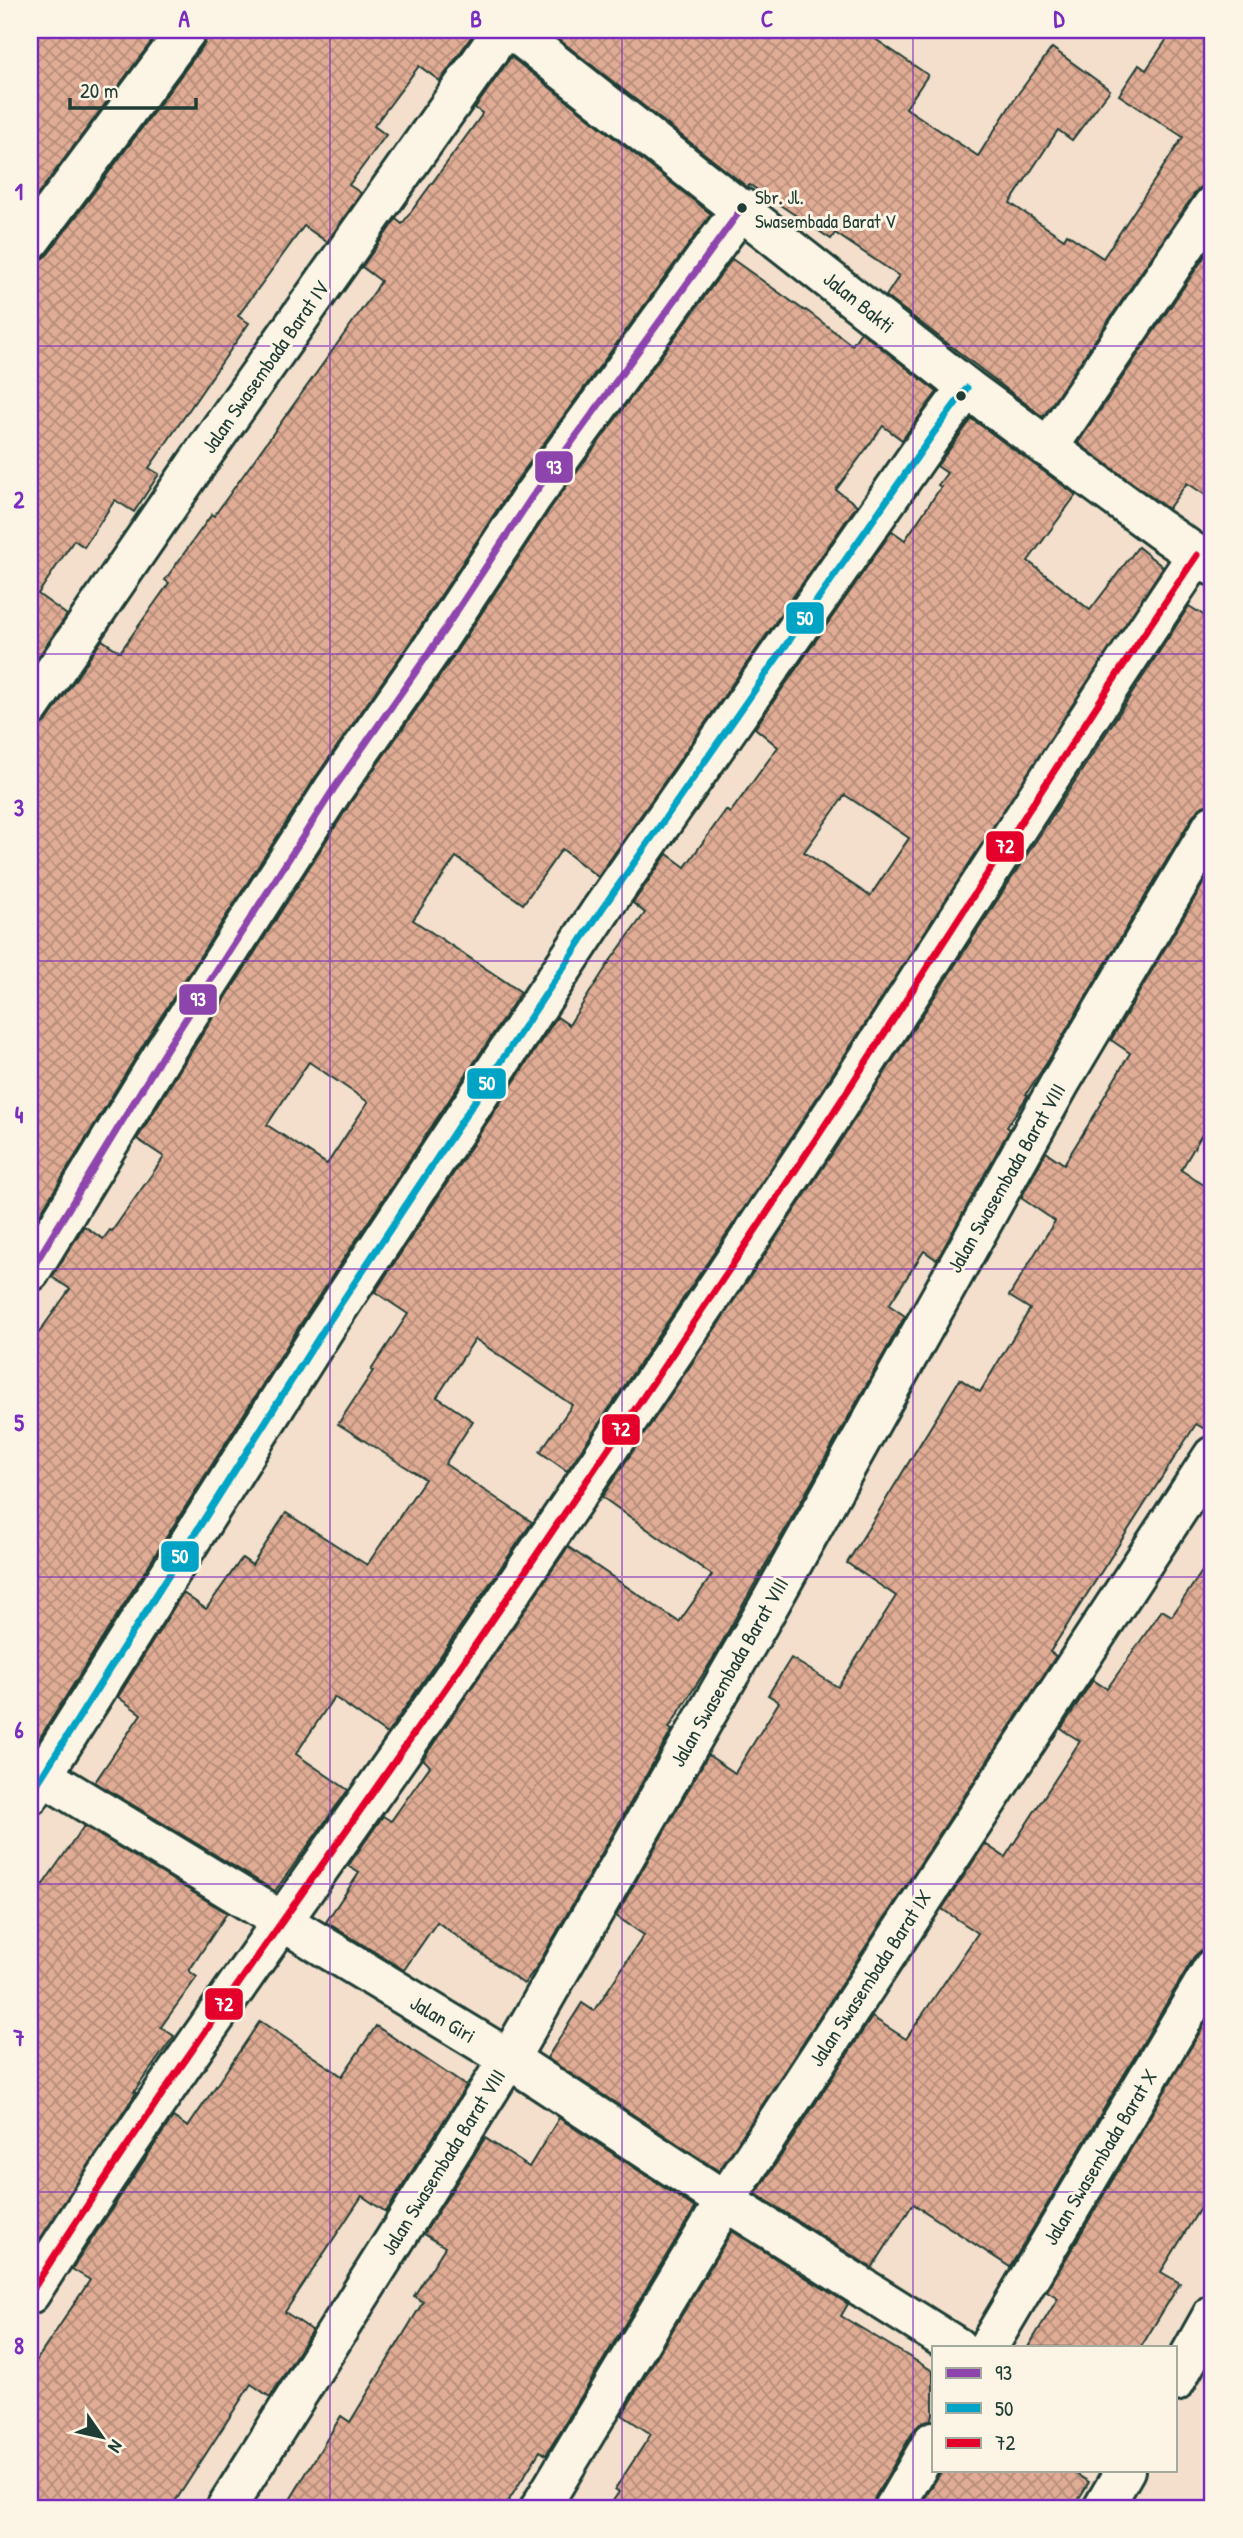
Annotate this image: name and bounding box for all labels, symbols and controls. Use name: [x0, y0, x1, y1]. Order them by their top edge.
text: A: [178, 3, 190, 34]
text: B: [470, 3, 482, 34]
text: C: [761, 3, 773, 34]
text: D: [1054, 3, 1066, 34]
scale bar: [70, 66, 196, 110]
text: 20 m: [80, 76, 118, 105]
text: 1: [15, 176, 23, 207]
place label: Sbr. Jl. Swasembada Barat V: [755, 184, 896, 234]
marker: Sbr. Jl. Swasembada Barat V: [735, 201, 749, 215]
street label: Jalan Bakti: [817, 264, 901, 340]
street label: Jalan Swasembada Barat IV: [194, 275, 336, 459]
unlabelled marker: [954, 389, 968, 403]
line badge: 93: [534, 450, 574, 484]
text: 93: [546, 454, 562, 480]
text: 2: [14, 484, 25, 515]
line badge: 50: [785, 601, 825, 635]
text: 50: [797, 605, 814, 631]
text: 3: [14, 792, 24, 823]
line badge: 72: [985, 830, 1025, 863]
text: 72: [995, 833, 1014, 859]
line badge: 93: [178, 983, 218, 1016]
text: 93: [190, 986, 206, 1012]
line badge: 50: [466, 1067, 507, 1100]
text: 50: [479, 1070, 496, 1096]
street label: Jalan Swasembada Barat VIII: [940, 1078, 1072, 1278]
text: 4: [15, 1099, 24, 1130]
text: 5: [14, 1407, 24, 1438]
line badge: 72: [601, 1413, 641, 1446]
text: 72: [611, 1416, 630, 1442]
line badge: 50: [160, 1540, 200, 1573]
text: 50: [172, 1543, 189, 1569]
street label: Jalan Swasembada Barat VIII: [663, 1572, 795, 1772]
text: 6: [14, 1714, 24, 1745]
street label: Jalan Swasembada Barat IX: [802, 1884, 938, 2072]
line badge: 72: [204, 1987, 244, 2021]
street label: Jalan Giri: [405, 1988, 481, 2050]
text: 72: [214, 1991, 233, 2017]
text: 7: [12, 2022, 25, 2053]
street label: Jalan Swasembada Barat VIII: [374, 2063, 512, 2261]
street label: Jalan Swasembada Barat X: [1036, 2063, 1164, 2250]
text: 8: [14, 2330, 24, 2361]
legend: [932, 2346, 1176, 2472]
text: 93: [995, 2358, 1012, 2387]
text: 50: [995, 2394, 1013, 2423]
north arrow: [66, 2402, 136, 2472]
text: 72: [995, 2428, 1015, 2457]
text: N: [102, 2435, 130, 2458]

